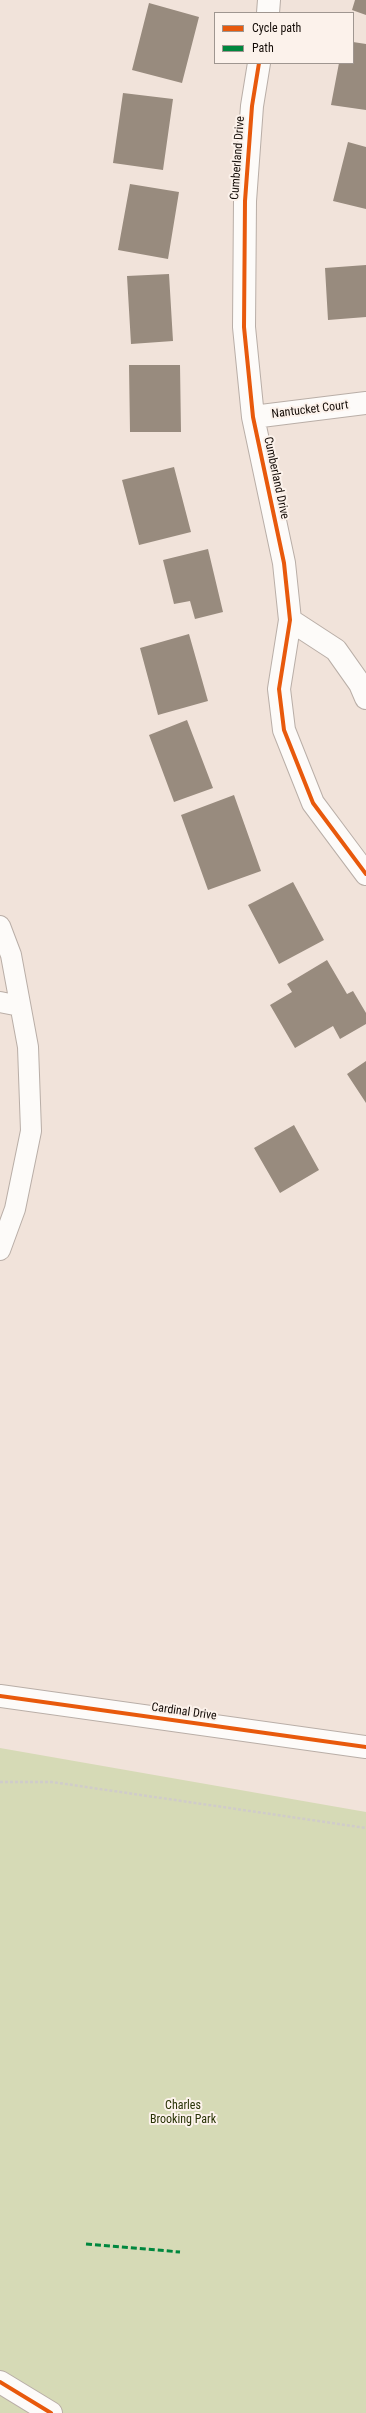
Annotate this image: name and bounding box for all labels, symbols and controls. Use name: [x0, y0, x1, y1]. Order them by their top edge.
legend: [214, 12, 354, 64]
text: Cycle path: [252, 21, 301, 35]
text: Path: [252, 41, 274, 55]
street label: Cumberland Drive: [228, 116, 248, 200]
street label: Nantucket Court: [271, 398, 349, 422]
street label: Cumberland Drive: [260, 436, 292, 520]
street label: Cardinal Drive: [150, 1700, 218, 1724]
park label: Charles Brooking Park: [150, 2099, 216, 2127]

